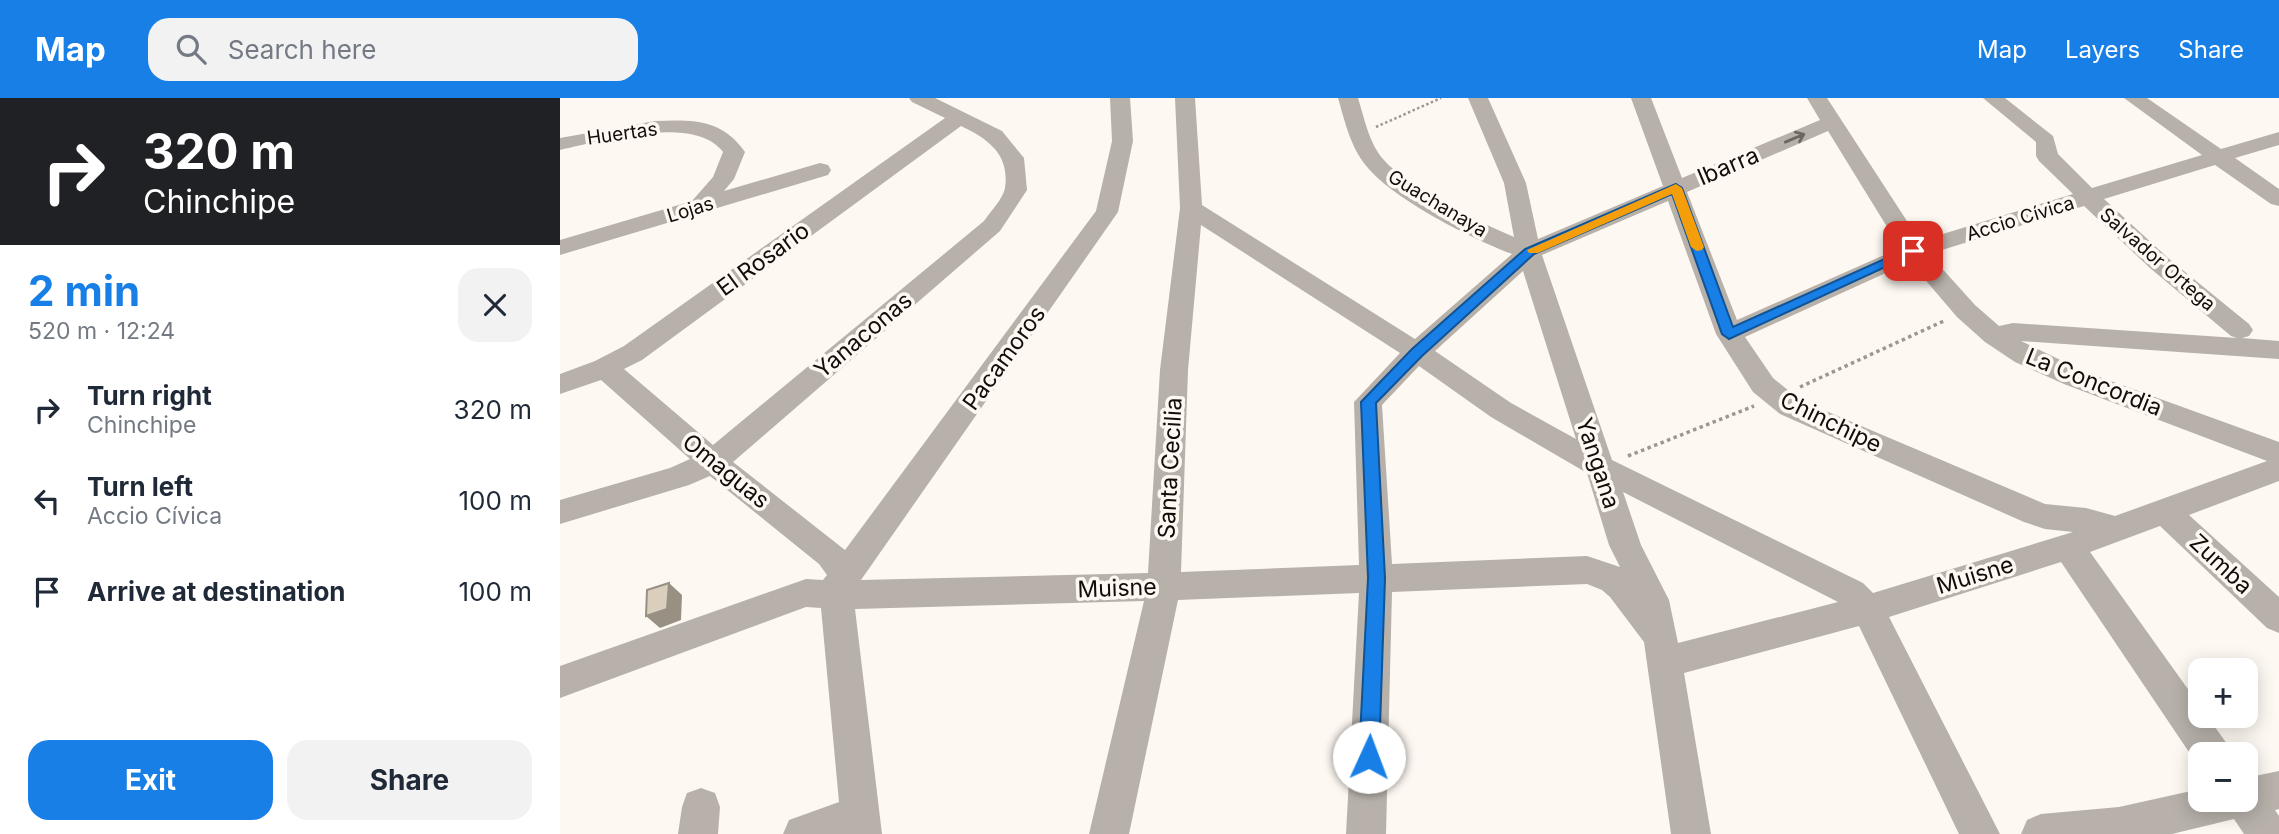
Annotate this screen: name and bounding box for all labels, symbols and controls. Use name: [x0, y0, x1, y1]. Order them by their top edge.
search box: [148, 18, 638, 81]
text: Map: [35, 29, 106, 69]
icon: search: [172, 30, 210, 68]
text: Search here: [228, 34, 376, 65]
text: Map: [1977, 35, 2027, 64]
text: Layers: [2065, 35, 2140, 64]
text: Share: [2178, 35, 2244, 64]
street label: Huertas: [585, 117, 659, 150]
text: 320 m: [143, 122, 295, 181]
icon: right: [28, 126, 119, 217]
one-way arrow: [1783, 131, 1805, 144]
street label: Ibarra: [1693, 141, 1763, 191]
street label: Guachanaya: [1384, 165, 1492, 242]
text: Chinchipe: [143, 182, 295, 221]
street label: Accio Cívica: [1963, 191, 2077, 246]
street label: Lojas: [664, 192, 716, 227]
street label: Salvador Ortega: [2095, 203, 2220, 316]
street label: El Rosario: [711, 216, 815, 302]
pin: [1883, 221, 1943, 281]
icon: arrive: [1894, 232, 1932, 270]
text: 2 min: [28, 265, 140, 316]
button: close: [458, 268, 532, 342]
street label: Yanaconas: [808, 286, 918, 384]
street label: Pacamoros: [957, 300, 1051, 416]
text: 520 m · 12:24: [28, 317, 175, 345]
street label: La Concordia: [2022, 342, 2166, 422]
text: Turn right: [87, 380, 212, 411]
street label: Chinchipe: [1776, 385, 1886, 459]
icon: right: [28, 391, 66, 429]
text: 320 m: [454, 394, 532, 425]
street label: Santa Cecilia: [1152, 397, 1188, 539]
text: Chinchipe: [87, 411, 196, 439]
street label: Yangana: [1570, 414, 1626, 512]
street label: Omaguas: [677, 428, 775, 514]
text: Turn left: [87, 471, 193, 502]
icon: left: [28, 482, 66, 520]
text: 100 m: [459, 485, 532, 516]
text: Accio Cívica: [87, 502, 222, 530]
street label: Zumba: [2184, 528, 2258, 600]
street label: Muisne: [1933, 550, 2017, 600]
icon: arrive: [28, 573, 66, 611]
street label: Muisne: [1077, 573, 1157, 603]
text: Arrive at destination: [87, 576, 346, 607]
text: 100 m: [459, 576, 532, 607]
map controls: [2188, 658, 2258, 812]
button: +: [2188, 658, 2258, 728]
position arrow: [1332, 720, 1406, 794]
button: Exit: [28, 740, 273, 820]
button: Share: [287, 740, 532, 820]
button: −: [2188, 742, 2258, 812]

